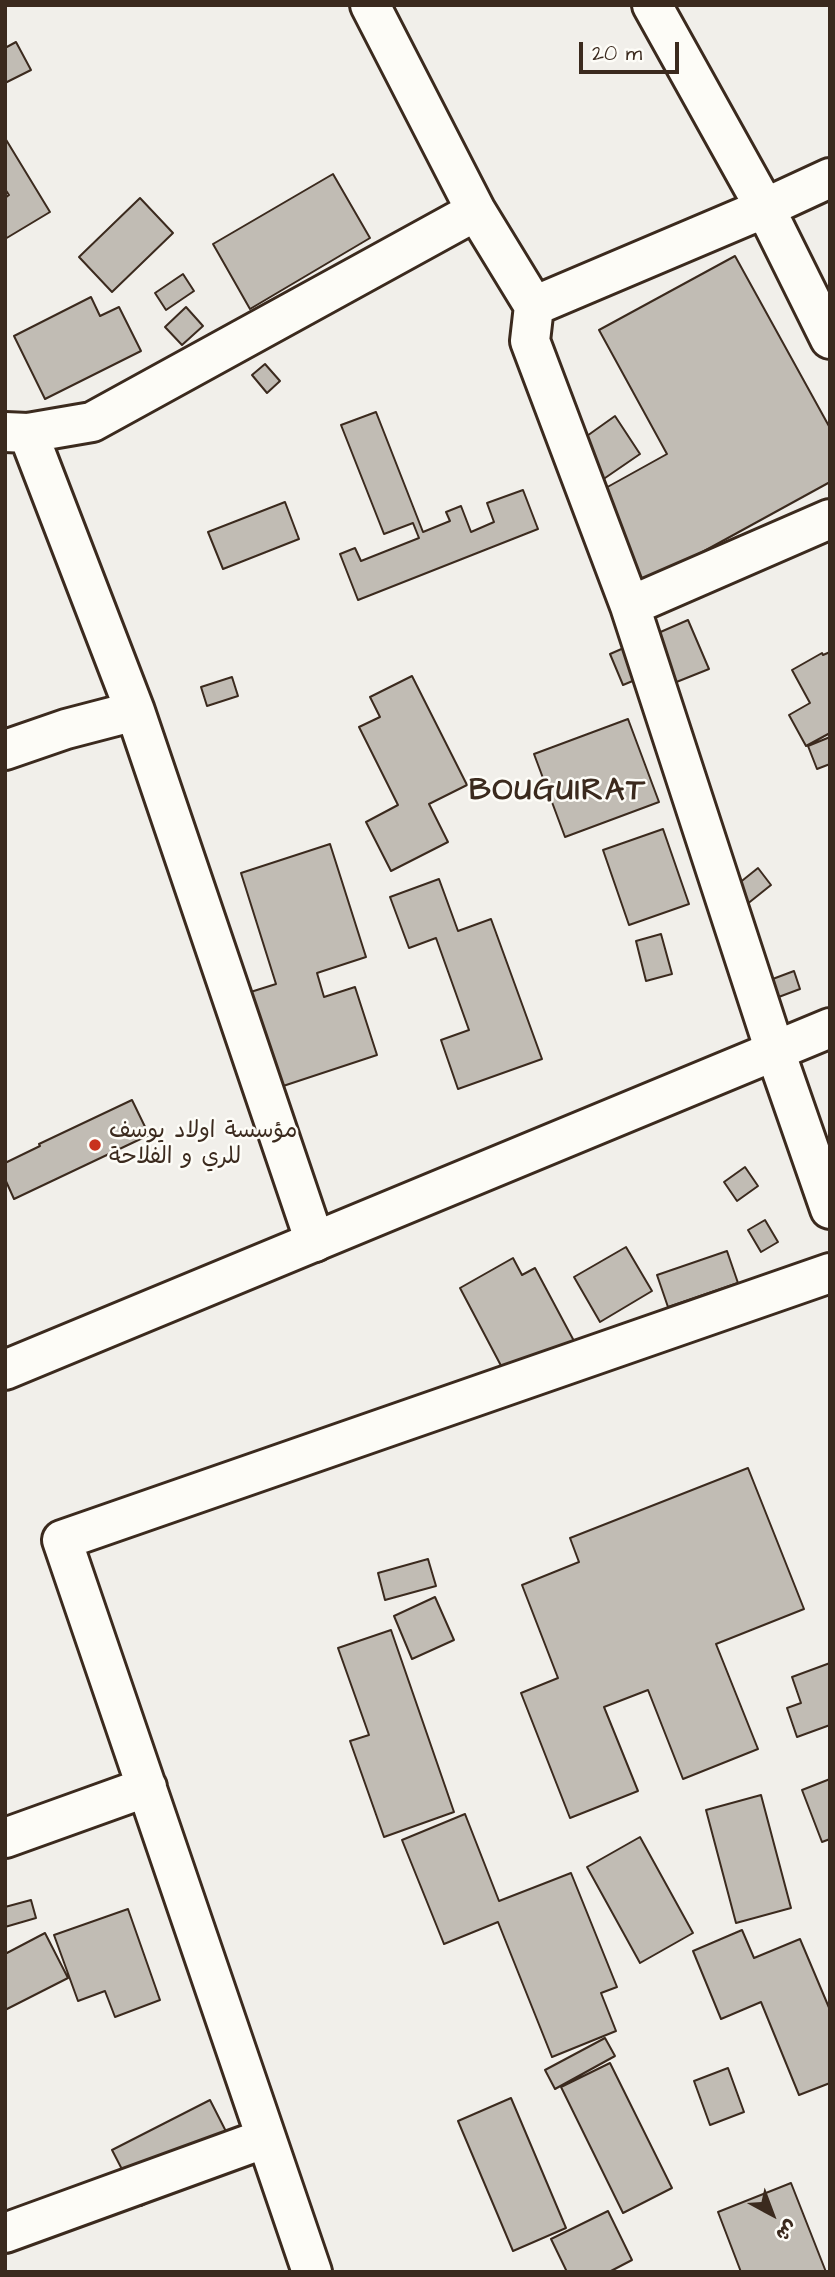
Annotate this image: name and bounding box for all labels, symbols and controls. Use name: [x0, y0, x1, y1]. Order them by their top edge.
scale bar: [583, 28, 683, 72]
text: 20 m: [592, 39, 642, 68]
district label: BOUGUIRAT: [470, 775, 646, 811]
place label: مؤسسة اولاد يوسف للري و الفلاحة: [109, 1118, 297, 1172]
marker: مؤسسة اولاد يوسف للري و الفلاحة: [87, 1137, 103, 1153]
north arrow: [737, 2179, 807, 2249]
text: ش: [769, 2213, 803, 2247]

